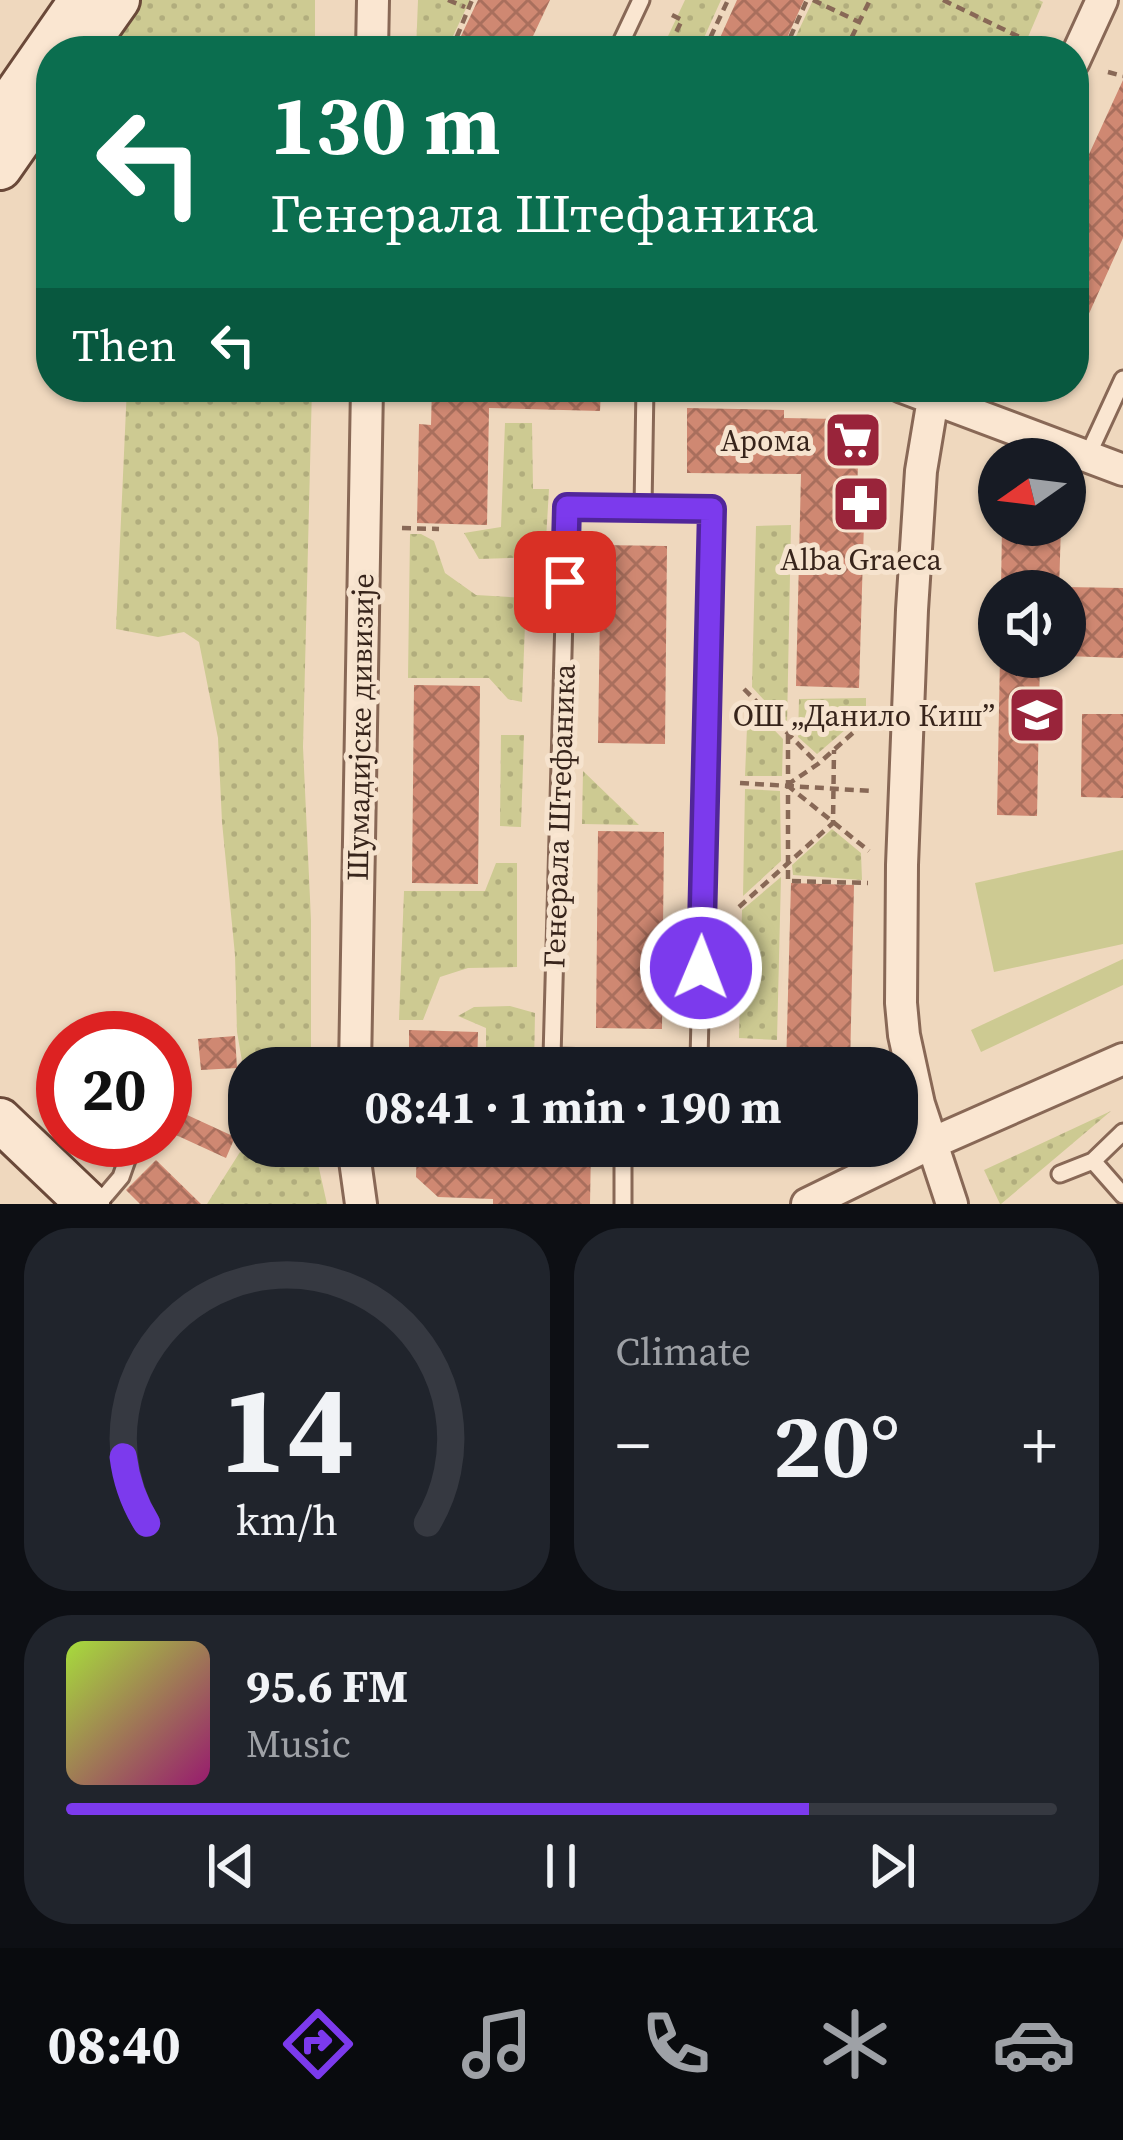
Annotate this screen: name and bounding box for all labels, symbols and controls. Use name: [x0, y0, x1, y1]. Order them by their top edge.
text: 130 m: [270, 67, 501, 182]
icon: left: [72, 84, 228, 240]
text: Генерала Штефаника: [270, 176, 818, 250]
icon: left: [200, 312, 266, 378]
text: Then: [72, 314, 176, 376]
supermarket icon: Арома: [822, 409, 884, 471]
place label: Арома: [720, 420, 812, 461]
north arrow: [978, 438, 1086, 546]
map controls: [978, 438, 1086, 678]
pharmacy icon: Alba Graeca: [830, 473, 892, 535]
pin: [514, 531, 616, 633]
place label: Alba Graeca: [780, 539, 943, 580]
icon: arrive: [532, 549, 598, 615]
button: sound: [978, 570, 1086, 678]
street label: Шумадијске дивизије: [337, 573, 383, 881]
street label: Генерала Штефаника: [533, 662, 585, 969]
school or university icon: ОШ „Данило Киш”: [1006, 684, 1068, 746]
place label: ОШ „Данило Киш”: [733, 695, 995, 736]
position arrow: [638, 905, 764, 1031]
speed limit sign: 20: [36, 1011, 192, 1167]
text: 08:41 · 1 min · 190 m: [365, 1076, 781, 1138]
text: Climate: [616, 1325, 751, 1378]
text: 14: [219, 1343, 354, 1514]
text: 20°: [773, 1384, 900, 1507]
text: −: [616, 1400, 650, 1490]
text: +: [1022, 1400, 1057, 1490]
text: km/h: [236, 1490, 338, 1548]
text: 95.6 FM: [246, 1655, 408, 1717]
text: Music: [246, 1717, 351, 1770]
icon: previous: [198, 1833, 264, 1899]
icon: pause: [528, 1833, 594, 1899]
icon: next: [859, 1833, 925, 1899]
icon: directions: [276, 2002, 360, 2086]
icon: music: [455, 2002, 539, 2086]
icon: phone: [634, 2002, 718, 2086]
icon: climate: [813, 2002, 897, 2086]
icon: car: [992, 2002, 1076, 2086]
text: 08:40: [47, 2007, 181, 2081]

